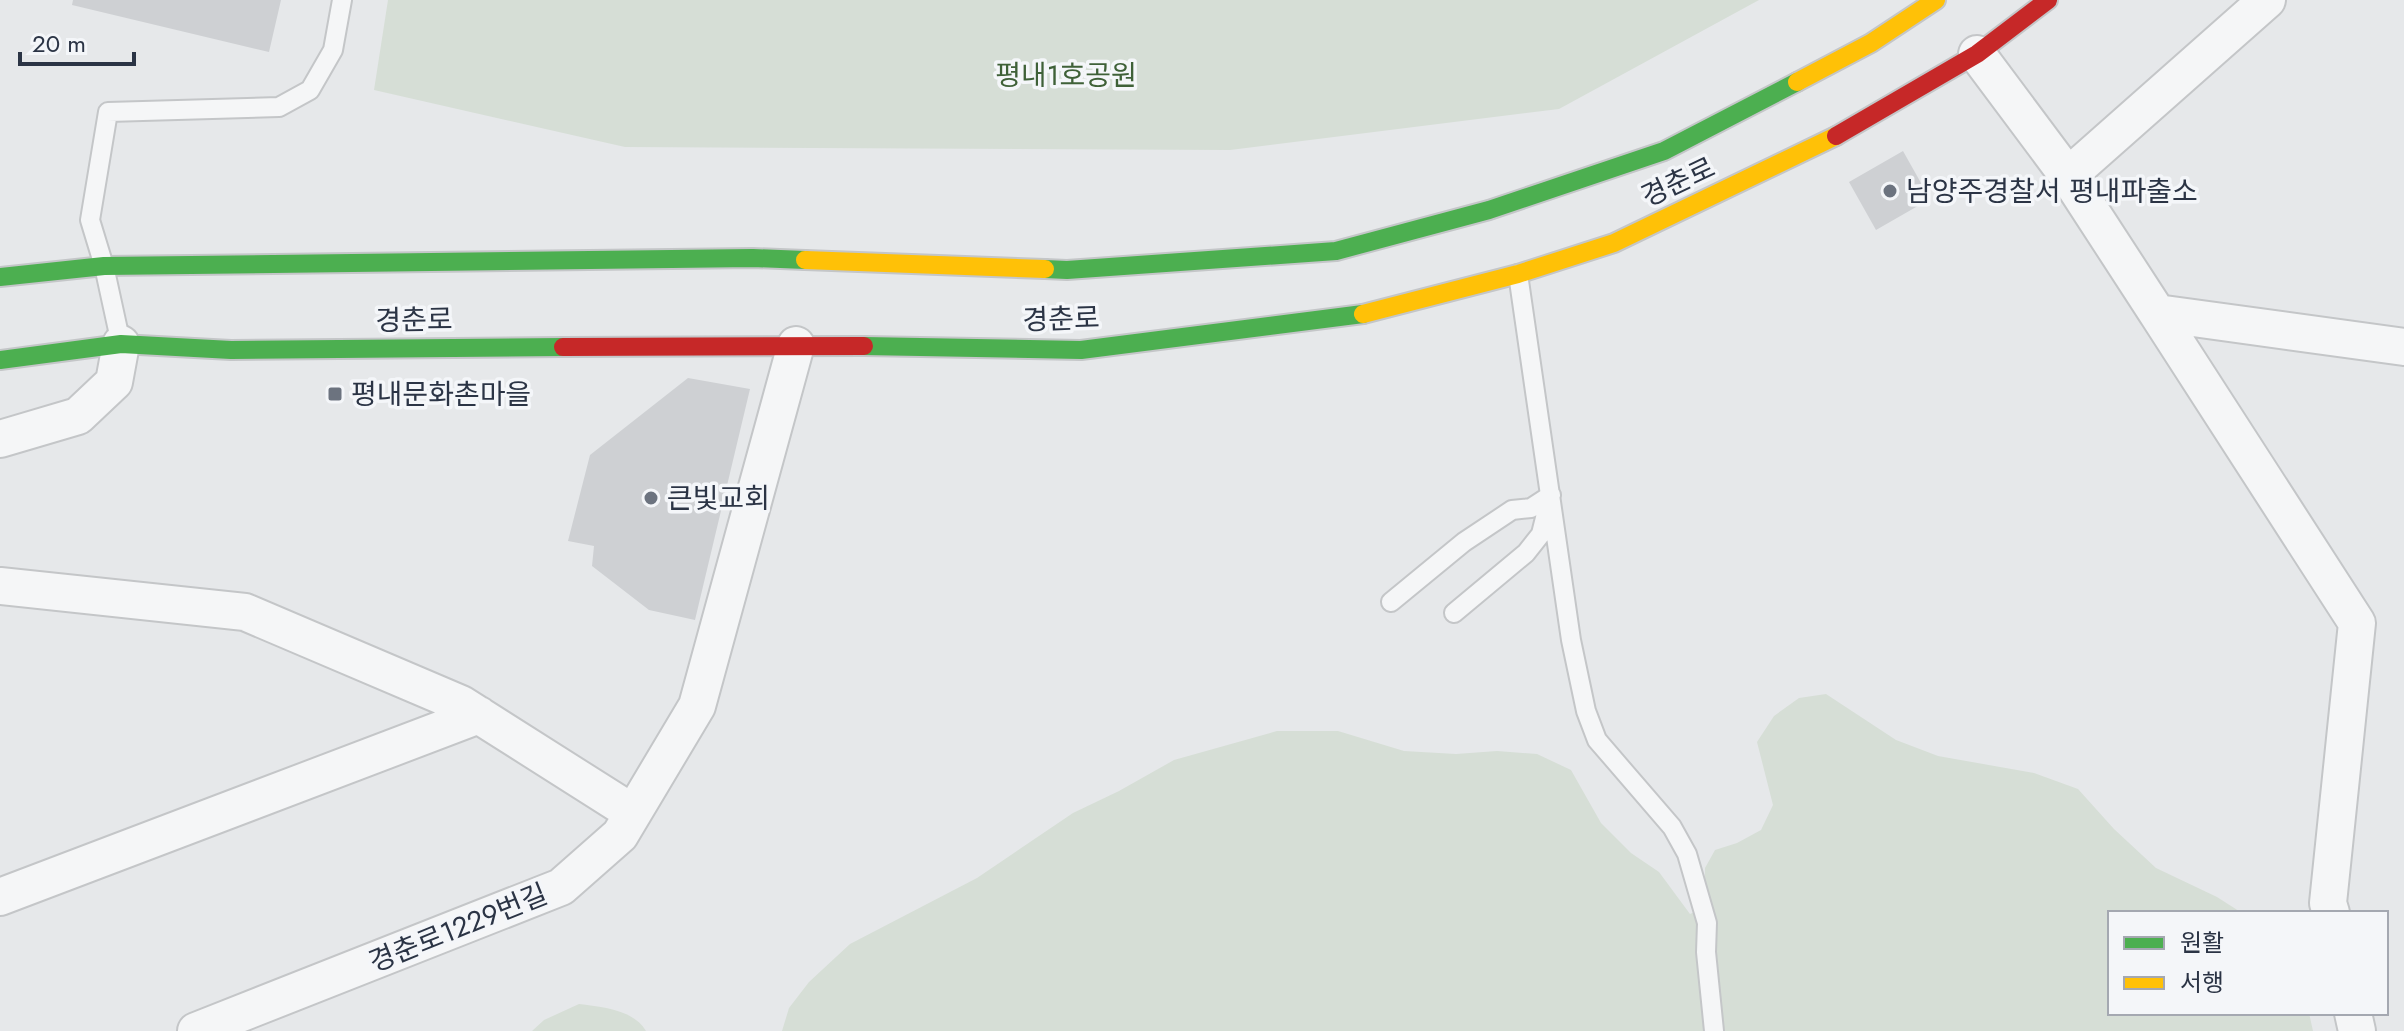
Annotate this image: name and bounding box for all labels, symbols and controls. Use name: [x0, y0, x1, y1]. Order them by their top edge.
scale bar: [20, 16, 134, 66]
text: 20 m: [32, 26, 86, 61]
park label: 평내1호공원: [995, 55, 1137, 96]
street label: 경춘로: [1634, 147, 1722, 217]
place label: 남양주경찰서 평내파출소: [1906, 171, 2198, 212]
marker: 남양주경찰서 평내파출소: [1881, 182, 1899, 200]
street label: 경춘로: [1022, 297, 1100, 341]
street label: 경춘로: [375, 299, 453, 341]
place label: 평내문화촌마을: [351, 374, 531, 415]
marker: 평내문화촌마을: [326, 385, 344, 403]
place label: 큰빛교회: [667, 478, 770, 519]
marker: 큰빛교회: [642, 489, 660, 507]
street label: 경춘로1229번길: [363, 874, 553, 982]
legend: [2108, 911, 2388, 1015]
text: 원활: [2180, 925, 2224, 960]
text: 서행: [2180, 965, 2224, 1000]

